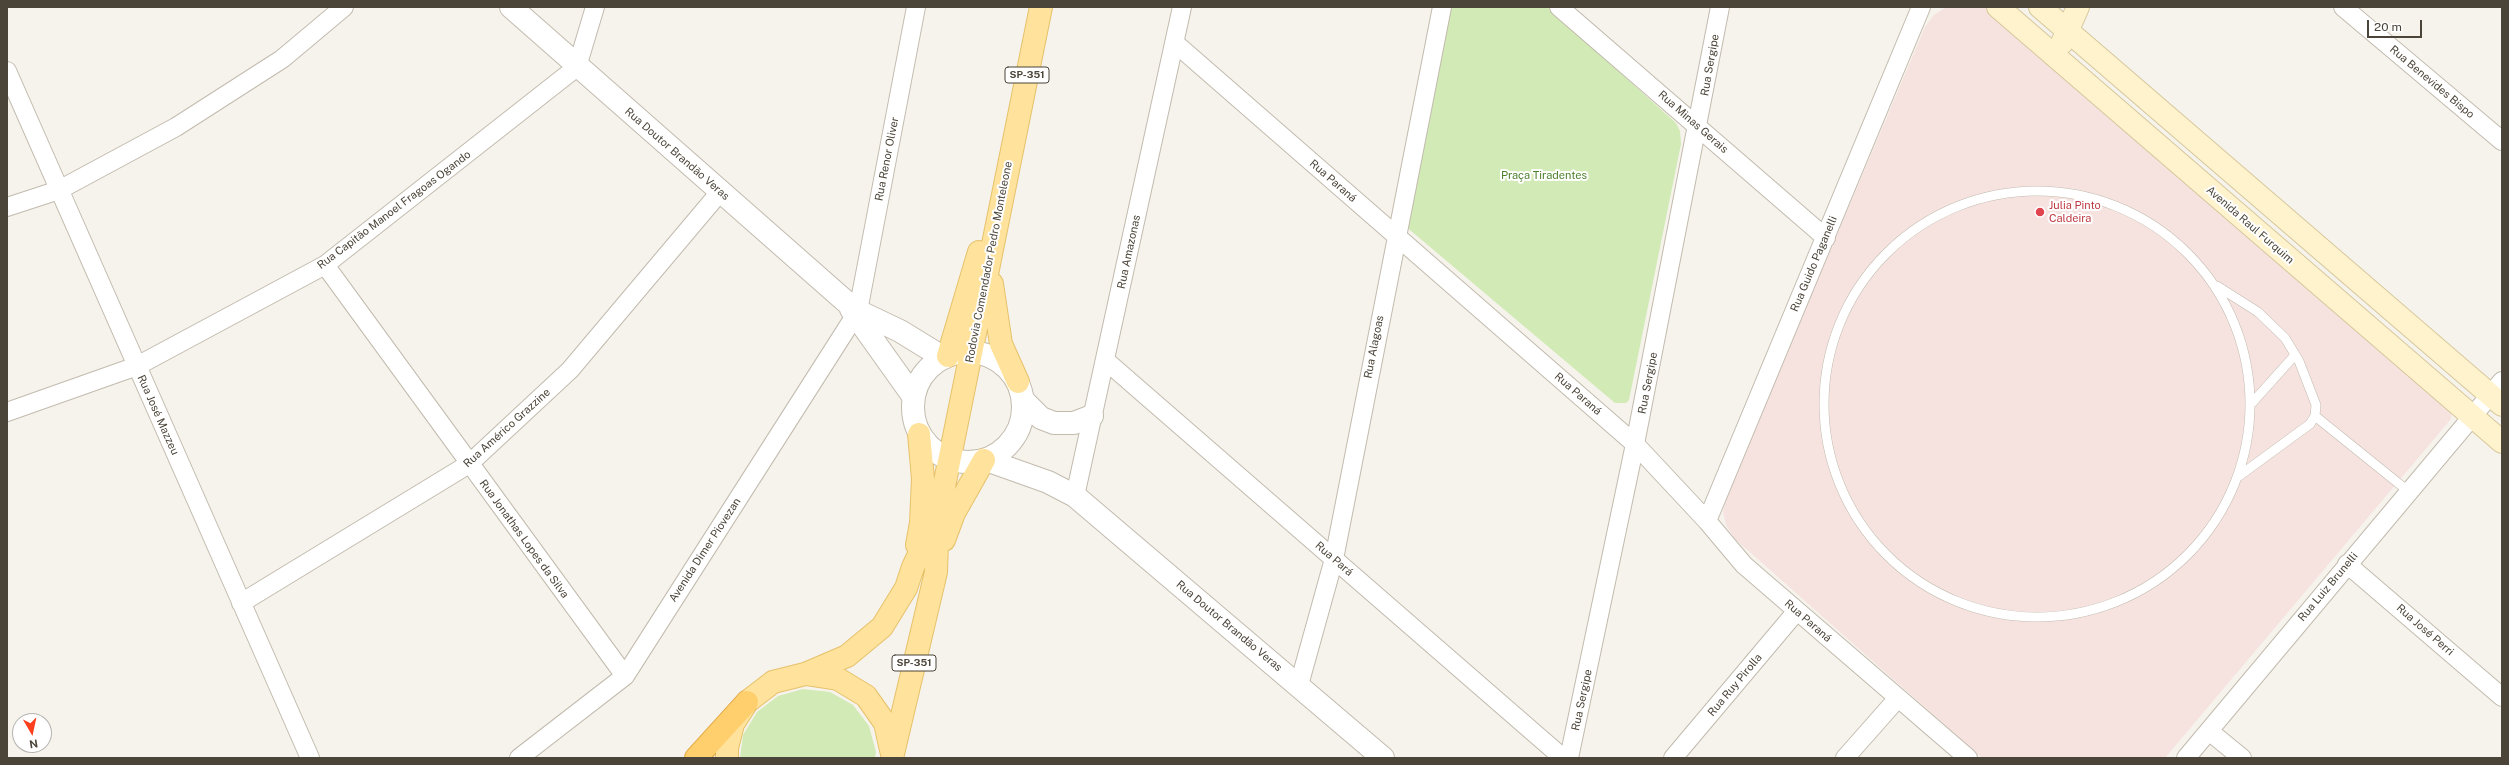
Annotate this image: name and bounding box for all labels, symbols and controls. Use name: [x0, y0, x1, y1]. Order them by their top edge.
scale bar: [2369, 12, 2424, 38]
text: 20 m: [2374, 20, 2402, 34]
street label: Rua Sergipe: [1698, 33, 1722, 97]
street label: Rua Benevides Bispo: [2387, 43, 2477, 121]
road number: SP-351: [1005, 67, 1049, 83]
street label: Rua Minas Gerais: [1655, 88, 1731, 156]
street label: Rua Doutor Brandão Veras: [622, 105, 732, 203]
street label: Rua Renor Oliver: [872, 116, 902, 202]
street label: Rua Capitão Manoel Fragoas Ogando: [315, 148, 473, 272]
street label: Rua Paraná: [1307, 157, 1359, 205]
street label: Rodovia Comendador Pedro Monteleone: [963, 160, 1015, 364]
park label: Praça Tiradentes: [1501, 169, 1587, 183]
street label: Avenida Raul Furquim: [2204, 183, 2296, 267]
place label: Julia Pinto Caldeira: [2049, 199, 2101, 225]
marker: Julia Pinto Caldeira: [2034, 206, 2046, 218]
street label: Rua Amazonas: [1115, 214, 1143, 290]
street label: Rua Guido Paganelli: [1788, 214, 1840, 314]
street label: Rua Alagoas: [1361, 314, 1387, 380]
street label: Rua Sergipe: [1636, 351, 1660, 415]
street label: Rua Paraná: [1552, 370, 1604, 418]
street label: Rua José Mazzeu: [134, 373, 182, 457]
street label: Rua Américo Grazzine: [461, 386, 553, 470]
street label: Rua Jonathas Lopes da Silva: [476, 477, 572, 601]
street label: Avenida Dimer Piovezan: [666, 495, 744, 605]
street label: Rua Pará: [1312, 539, 1356, 579]
street label: Rua Luiz Brunelli: [2295, 550, 2361, 624]
street label: Rua Doutor Brandão Veras: [1173, 578, 1285, 674]
street label: Rua Paraná: [1782, 597, 1834, 645]
street label: Rua José Perri: [2394, 601, 2456, 659]
street label: Rua Ruy Pirolla: [1705, 651, 1765, 719]
road number: SP-351: [892, 655, 936, 671]
street label: Rua Sergipe: [1569, 668, 1595, 732]
north arrow: [12, 713, 52, 753]
text: N: [29, 737, 39, 750]

